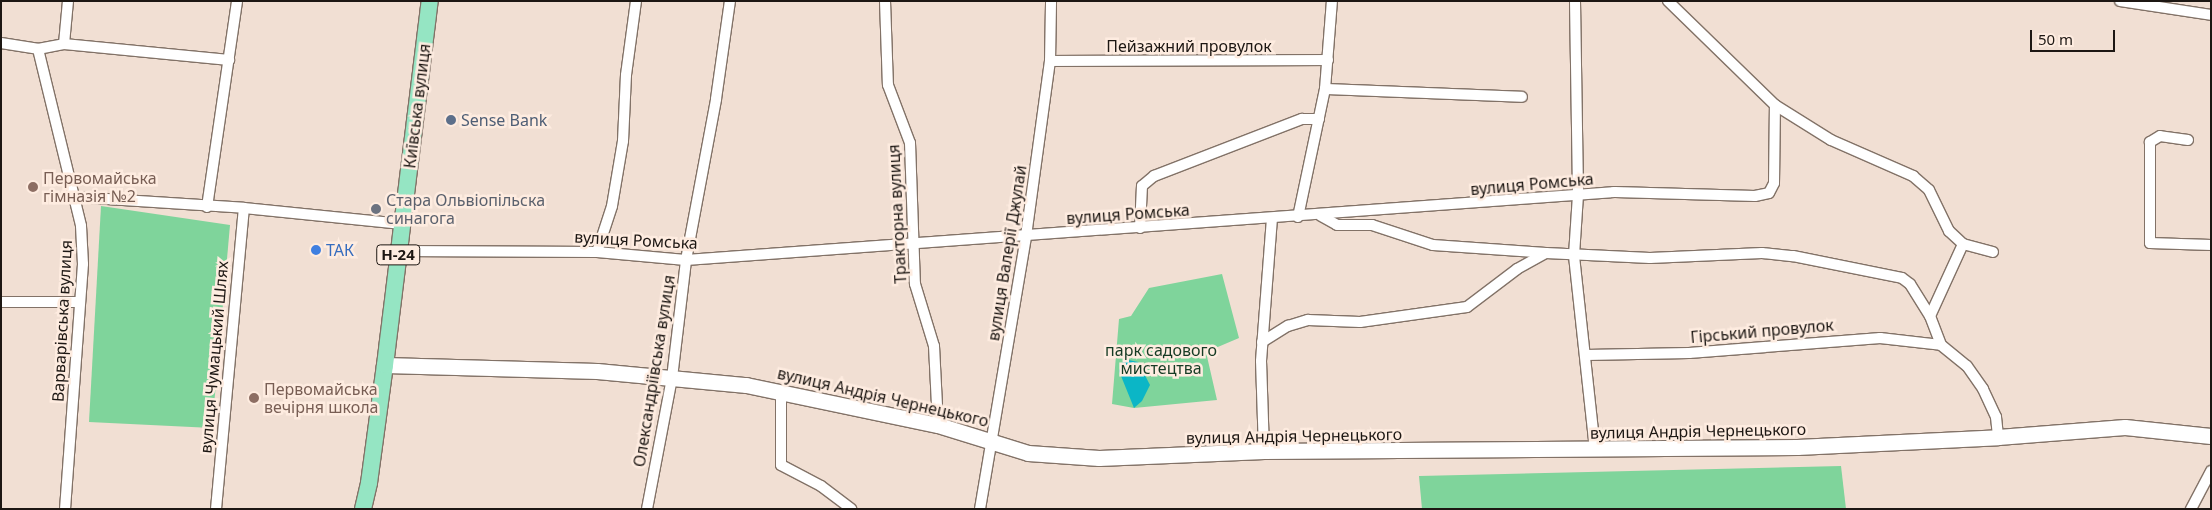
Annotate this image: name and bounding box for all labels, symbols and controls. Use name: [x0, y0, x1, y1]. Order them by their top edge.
scale bar: [2032, 20, 2117, 52]
text: 50 m: [2038, 29, 2073, 49]
street label: Пейзажний провулок: [1106, 36, 1272, 56]
street label: Київська вулиця: [400, 43, 434, 169]
place label: Sense Bank: [461, 110, 547, 130]
marker: Sense Bank: [445, 114, 457, 126]
street label: Тракторна вулиця: [884, 144, 910, 284]
street label: вулиця Валерії Джулай: [984, 164, 1030, 342]
place label: Первомайська гімназія №2: [43, 168, 157, 206]
street label: вулиця Ромська: [1470, 169, 1594, 199]
marker: Первомайська гімназія №2: [27, 181, 39, 193]
place label: Стара Ольвіопільска синагога: [386, 190, 545, 228]
street label: вулиця Ромська: [1066, 200, 1190, 228]
marker: Стара Ольвіопільска синагога: [370, 203, 382, 215]
street label: вулиця Ромська: [574, 227, 698, 253]
street label: Варварівська вулиця: [48, 239, 76, 403]
place label: ТАК: [326, 240, 354, 260]
road number: Н-24: [376, 242, 420, 268]
marker: ТАК: [310, 244, 322, 256]
street label: вулиця Чумацький Шлях: [196, 260, 232, 454]
street label: Олександріївська вулиця: [629, 274, 679, 468]
street label: Гірський провулок: [1690, 315, 1834, 347]
park label: парк садового мистецтва: [1105, 340, 1217, 378]
street label: вулиця Андрія Чернецького: [776, 363, 990, 431]
place label: Первомайська вечірня школа: [264, 379, 378, 417]
marker: Первомайська вечірня школа: [248, 392, 260, 404]
street label: вулиця Андрія Чернецького: [1590, 420, 1806, 442]
street label: вулиця Андрія Чернецького: [1186, 425, 1402, 447]

